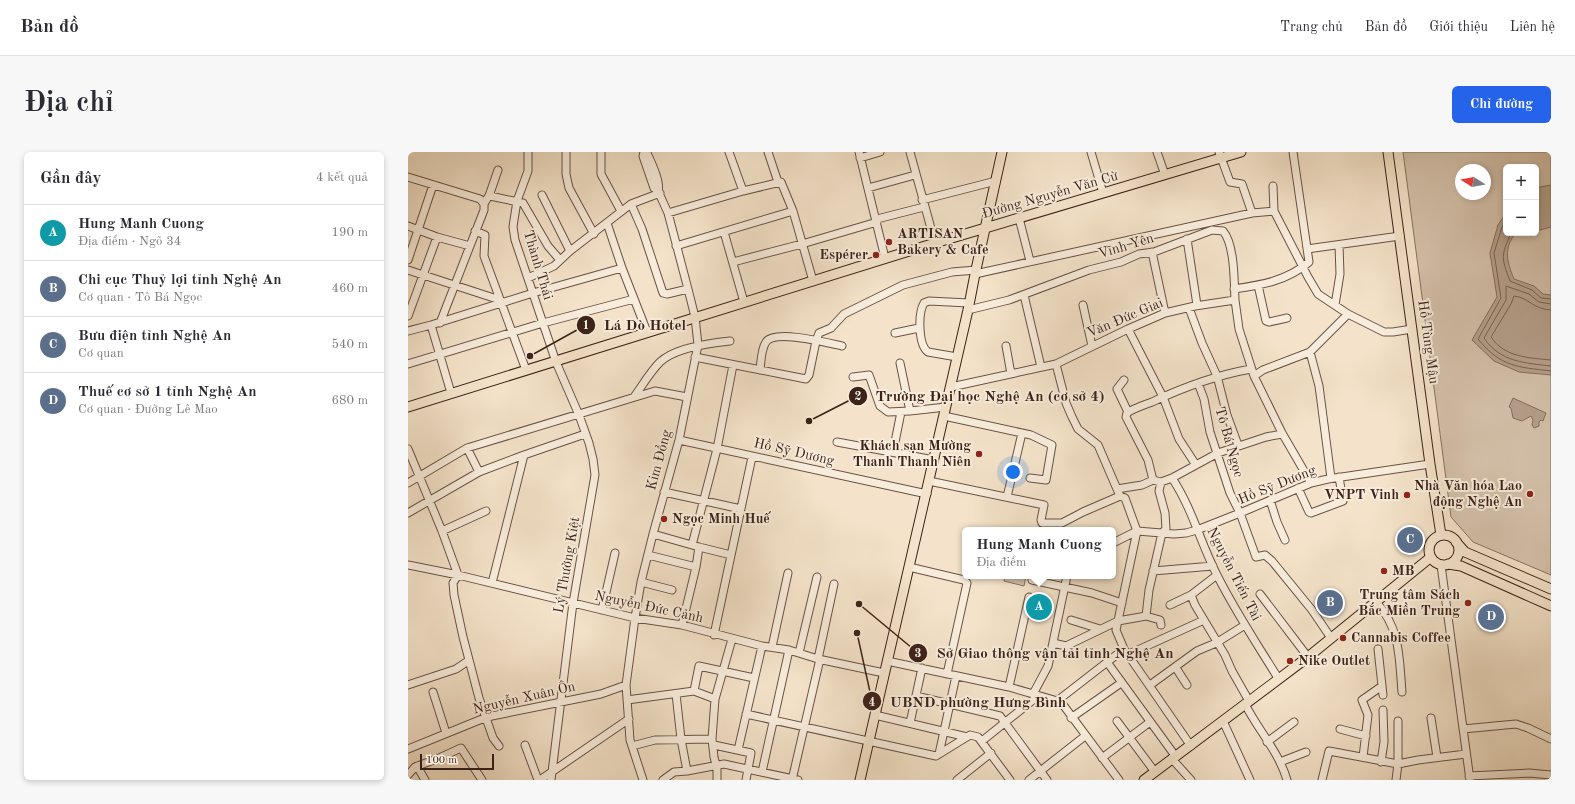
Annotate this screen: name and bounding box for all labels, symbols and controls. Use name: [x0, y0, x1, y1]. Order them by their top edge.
text: Bản đồ: [20, 18, 79, 37]
text: Trang chủ: [1280, 20, 1343, 34]
text: Bản đồ: [1365, 20, 1407, 34]
text: Giới thiệu: [1429, 20, 1488, 34]
text: Liên hệ: [1510, 20, 1555, 34]
button: Chỉ đường: [1452, 86, 1551, 123]
text: Địa chỉ: [24, 90, 113, 118]
north arrow: [1455, 164, 1491, 200]
map controls: [1503, 164, 1539, 236]
button: +: [1503, 164, 1539, 200]
street label: Đường Nguyễn Văn Cừ: [980, 168, 1120, 221]
text: Gần đây: [40, 170, 101, 187]
text: 4 kết quả: [316, 171, 368, 184]
button: −: [1503, 200, 1539, 236]
text: Hung Manh Cuong: [78, 217, 204, 232]
text: A: [48, 226, 58, 239]
text: 190 m: [331, 226, 368, 239]
place label: ARTISAN Bakery & Cafe: [897, 227, 989, 257]
street label: Thành Thái: [521, 229, 555, 302]
street label: Vĩnh Yên: [1097, 231, 1156, 261]
text: Địa điểm · Ngõ 34: [78, 235, 181, 248]
marker: ARTISAN Bakery & Cafe: [884, 237, 894, 247]
place label: Espérer: [819, 248, 868, 262]
marker: Espérer: [871, 250, 881, 260]
text: Chi cục Thuỷ lợi tỉnh Nghệ An: [78, 273, 282, 288]
text: B: [48, 282, 58, 295]
text: 460 m: [331, 282, 368, 295]
text: Cơ quan · Tô Bá Ngọc: [78, 291, 202, 304]
street label: Văn Đức Giai: [1085, 296, 1165, 340]
street label: Hồ Tùng Mậu: [1415, 299, 1443, 385]
callout: Lá Dò Hotel: [576, 311, 695, 338]
text: Lá Dò Hotel: [604, 319, 687, 334]
text: 1: [583, 320, 589, 332]
text: Bưu điện tỉnh Nghệ An: [78, 329, 231, 344]
text: C: [49, 338, 57, 351]
text: 540 m: [331, 338, 368, 351]
text: Cơ quan: [78, 347, 124, 360]
callout: Trường Đại học Nghệ An (cơ sở 4): [848, 382, 1113, 409]
text: Thuế cơ sở 1 tỉnh Nghệ An: [78, 385, 257, 400]
text: Trường Đại học Nghệ An (cơ sở 4): [875, 390, 1105, 405]
text: 2: [855, 391, 862, 403]
text: D: [48, 394, 58, 407]
text: 680 m: [331, 394, 368, 407]
text: Cơ quan · Đường Lê Mao: [78, 403, 218, 416]
street label: Tô Bá Ngọc: [1212, 405, 1246, 479]
street label: Kim Đồng: [642, 427, 674, 492]
street label: Hồ Sỹ Dương: [752, 434, 837, 468]
place label: Khách sạn Mường Thanh Thanh Niên: [853, 439, 971, 469]
marker: Khách sạn Mường Thanh Thanh Niên: [974, 449, 984, 459]
street label: Hồ Sỹ Dương: [1235, 461, 1318, 507]
your location: [1003, 462, 1023, 482]
place label: Nhà Văn hóa Lao động Nghệ An: [1414, 479, 1522, 509]
place label: VNPT Vinh: [1324, 488, 1399, 502]
marker: Nhà Văn hóa Lao động Nghệ An: [1525, 489, 1535, 499]
marker: VNPT Vinh: [1402, 490, 1412, 500]
place label: Ngọc Minh Huế: [672, 511, 771, 526]
marker: Ngọc Minh Huế: [659, 514, 669, 524]
street label: Lý Thường Kiệt: [552, 516, 582, 614]
street label: Nguyễn Tiến Tài: [1204, 525, 1265, 623]
pin: C: [1397, 525, 1423, 555]
popup: [962, 527, 1116, 579]
text: Hung Manh Cuong: [976, 538, 1102, 553]
text: Địa điểm: [976, 556, 1026, 569]
place label: MB: [1392, 564, 1414, 578]
marker: MB: [1379, 566, 1389, 576]
street label: Nguyễn Đức Cảnh: [593, 588, 705, 625]
pin: B: [1317, 588, 1343, 618]
place label: Trung tâm Sách Bắc Miền Trung: [1358, 588, 1460, 618]
pin: A: [1026, 592, 1052, 622]
marker: Trung tâm Sách Bắc Miền Trung: [1463, 598, 1473, 608]
pin: D: [1478, 602, 1504, 632]
place label: Cannabis Coffee: [1351, 631, 1451, 645]
marker: Cannabis Coffee: [1338, 633, 1348, 643]
callout: Sở Giao thông vận tải tỉnh Nghệ An: [908, 640, 1181, 667]
text: Sở Giao thông vận tải tỉnh Nghệ An: [936, 647, 1174, 662]
text: 3: [915, 648, 922, 660]
place label: Nike Outlet: [1298, 654, 1370, 668]
marker: Nike Outlet: [1285, 656, 1295, 666]
street label: Nguyễn Xuân Ôn: [471, 676, 577, 717]
callout: UBND phường Hưng Bình: [862, 688, 1074, 715]
text: UBND phường Hưng Bình: [890, 696, 1066, 711]
text: 4: [869, 697, 876, 709]
scale bar: [420, 752, 494, 771]
text: 100 m: [426, 755, 457, 766]

